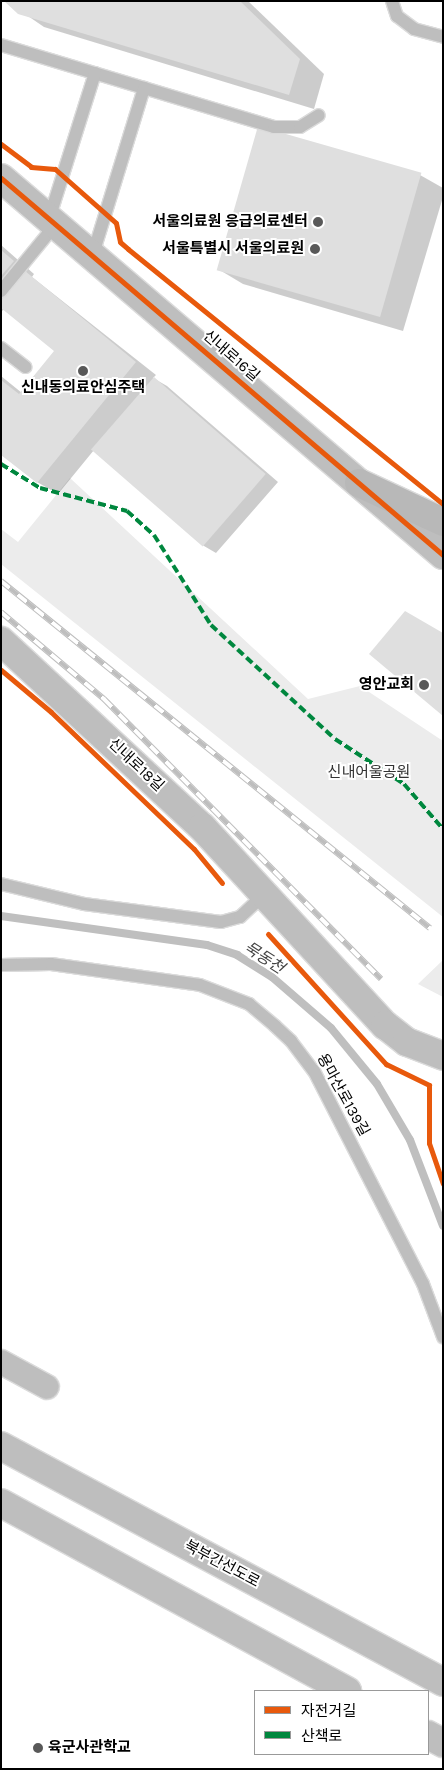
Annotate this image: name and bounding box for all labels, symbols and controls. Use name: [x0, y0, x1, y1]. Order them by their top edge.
place label: 서울의료원 응급의료센터: [152, 213, 308, 231]
marker: 서울의료원 응급의료센터: [312, 216, 324, 228]
place label: 서울특별시 서울의료원: [162, 240, 304, 258]
marker: 서울특별시 서울의료원: [308, 242, 322, 256]
street label: 신내로16길: [199, 327, 263, 385]
marker: 신내동의료안심주택: [77, 365, 89, 377]
place label: 신내동의료안심주택: [21, 379, 145, 397]
place label: 영안교회: [359, 676, 414, 694]
marker: 영안교회: [418, 679, 430, 691]
street label: 신내로18길: [104, 735, 168, 795]
park label: 신내어울공원: [328, 764, 410, 782]
water label: 묵동천: [240, 938, 288, 978]
street label: 용마산로139길: [313, 1051, 373, 1139]
street label: 북부간선도로: [181, 1537, 263, 1591]
legend: [254, 1690, 429, 1755]
text: 자전거길: [301, 1702, 356, 1720]
text: 산책로: [301, 1727, 342, 1745]
place label: 육군사관학교: [48, 1739, 131, 1757]
marker: 육군사관학교: [32, 1742, 44, 1754]

